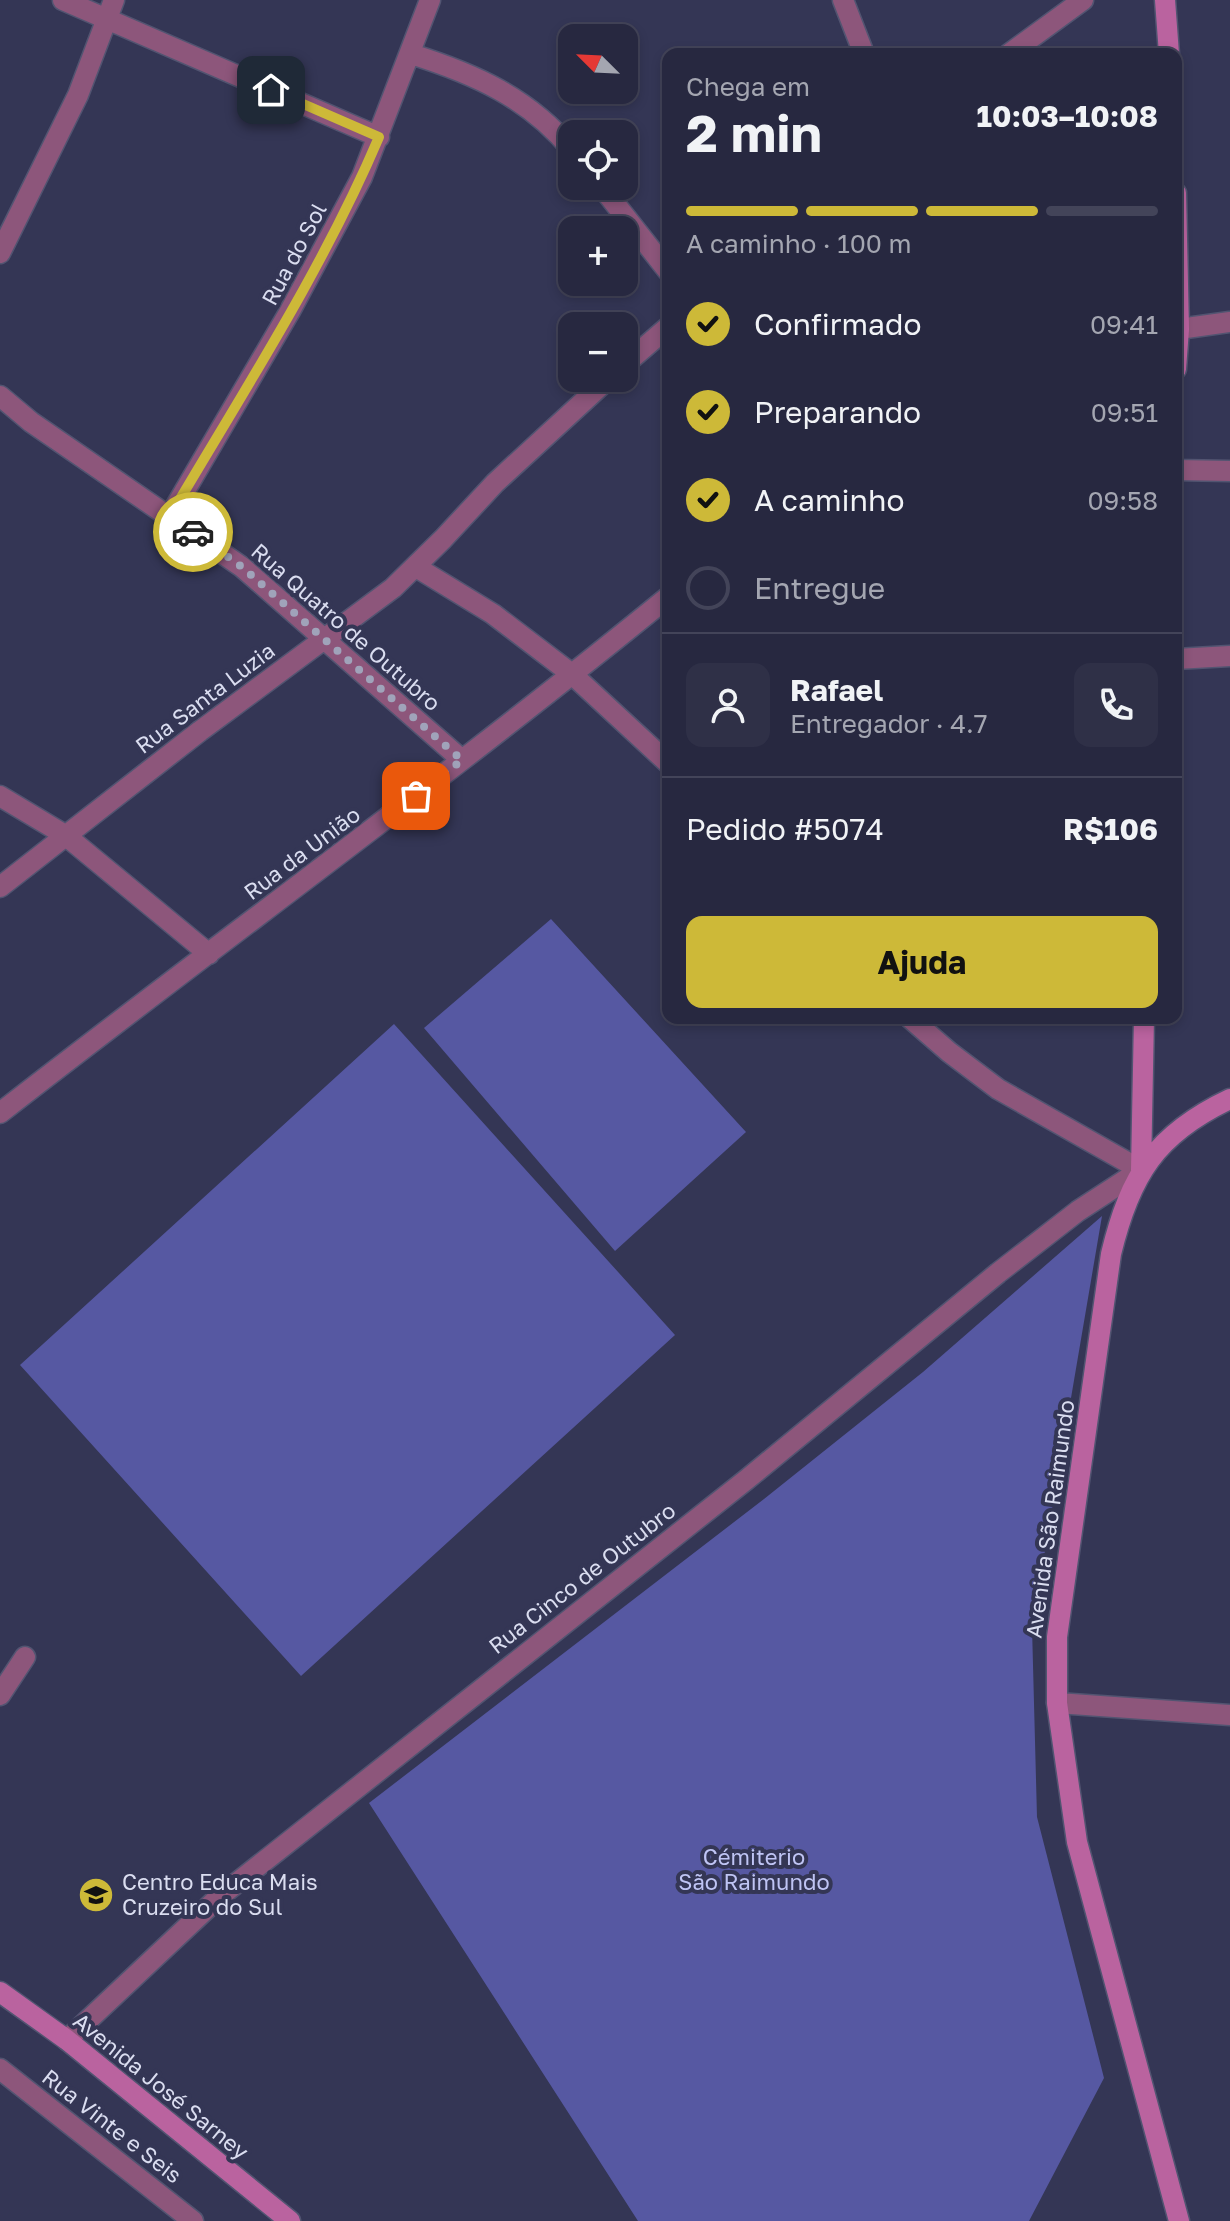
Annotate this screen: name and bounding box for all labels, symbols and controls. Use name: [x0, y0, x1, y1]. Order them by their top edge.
north arrow: [558, 24, 638, 104]
map controls: [558, 24, 638, 392]
pin: [237, 56, 305, 124]
icon: home: [249, 68, 293, 112]
text: Chega em: [686, 71, 810, 102]
text: 10:03–10:08: [977, 98, 1158, 134]
text: 2 min: [686, 101, 822, 163]
button: locate: [558, 120, 638, 200]
street label: Rua do Sol: [255, 198, 332, 310]
button: +: [558, 216, 638, 296]
text: A caminho · 100 m: [686, 228, 912, 259]
icon: check: [686, 302, 730, 346]
text: Confirmado: [754, 306, 922, 342]
text: 09:41: [1090, 309, 1158, 340]
button: −: [558, 312, 638, 392]
icon: check: [686, 390, 730, 434]
text: Preparando: [754, 394, 921, 430]
text: 09:51: [1091, 397, 1158, 428]
icon: check: [686, 478, 730, 522]
text: A caminho: [754, 482, 904, 518]
text: 09:58: [1087, 485, 1158, 516]
courier: [153, 492, 233, 572]
icon: car: [171, 510, 215, 554]
street label: Rua Quatro de Outubro: [246, 537, 447, 716]
text: Entregue: [754, 570, 885, 606]
street label: Rua Santa Luzia: [130, 636, 280, 759]
button: person: [686, 663, 770, 747]
button: phone: [1074, 663, 1158, 747]
text: Rafael: [790, 672, 883, 708]
text: Entregador · 4.7: [790, 708, 988, 739]
pin: [382, 762, 450, 830]
icon: bag: [394, 774, 438, 818]
street label: Rua da União: [238, 800, 365, 905]
text: Pedido #5074: [686, 811, 884, 847]
text: R$106: [1063, 811, 1158, 847]
button: Ajuda: [686, 916, 1158, 1008]
street label: Avenida São Raimundo: [1019, 1398, 1080, 1640]
street label: Rua Cinco de Outubro: [483, 1496, 680, 1659]
park label: Cémiterio São Raimundo: [678, 1843, 830, 1895]
place label: Centro Educa Mais Cruzeiro do Sul: [122, 1868, 318, 1920]
school or university icon: Centro Educa Mais Cruzeiro do Sul: [77, 1876, 115, 1914]
street label: Avenida José Sarney: [68, 2007, 254, 2165]
street label: Rua Vinte e Seis: [37, 2063, 187, 2188]

